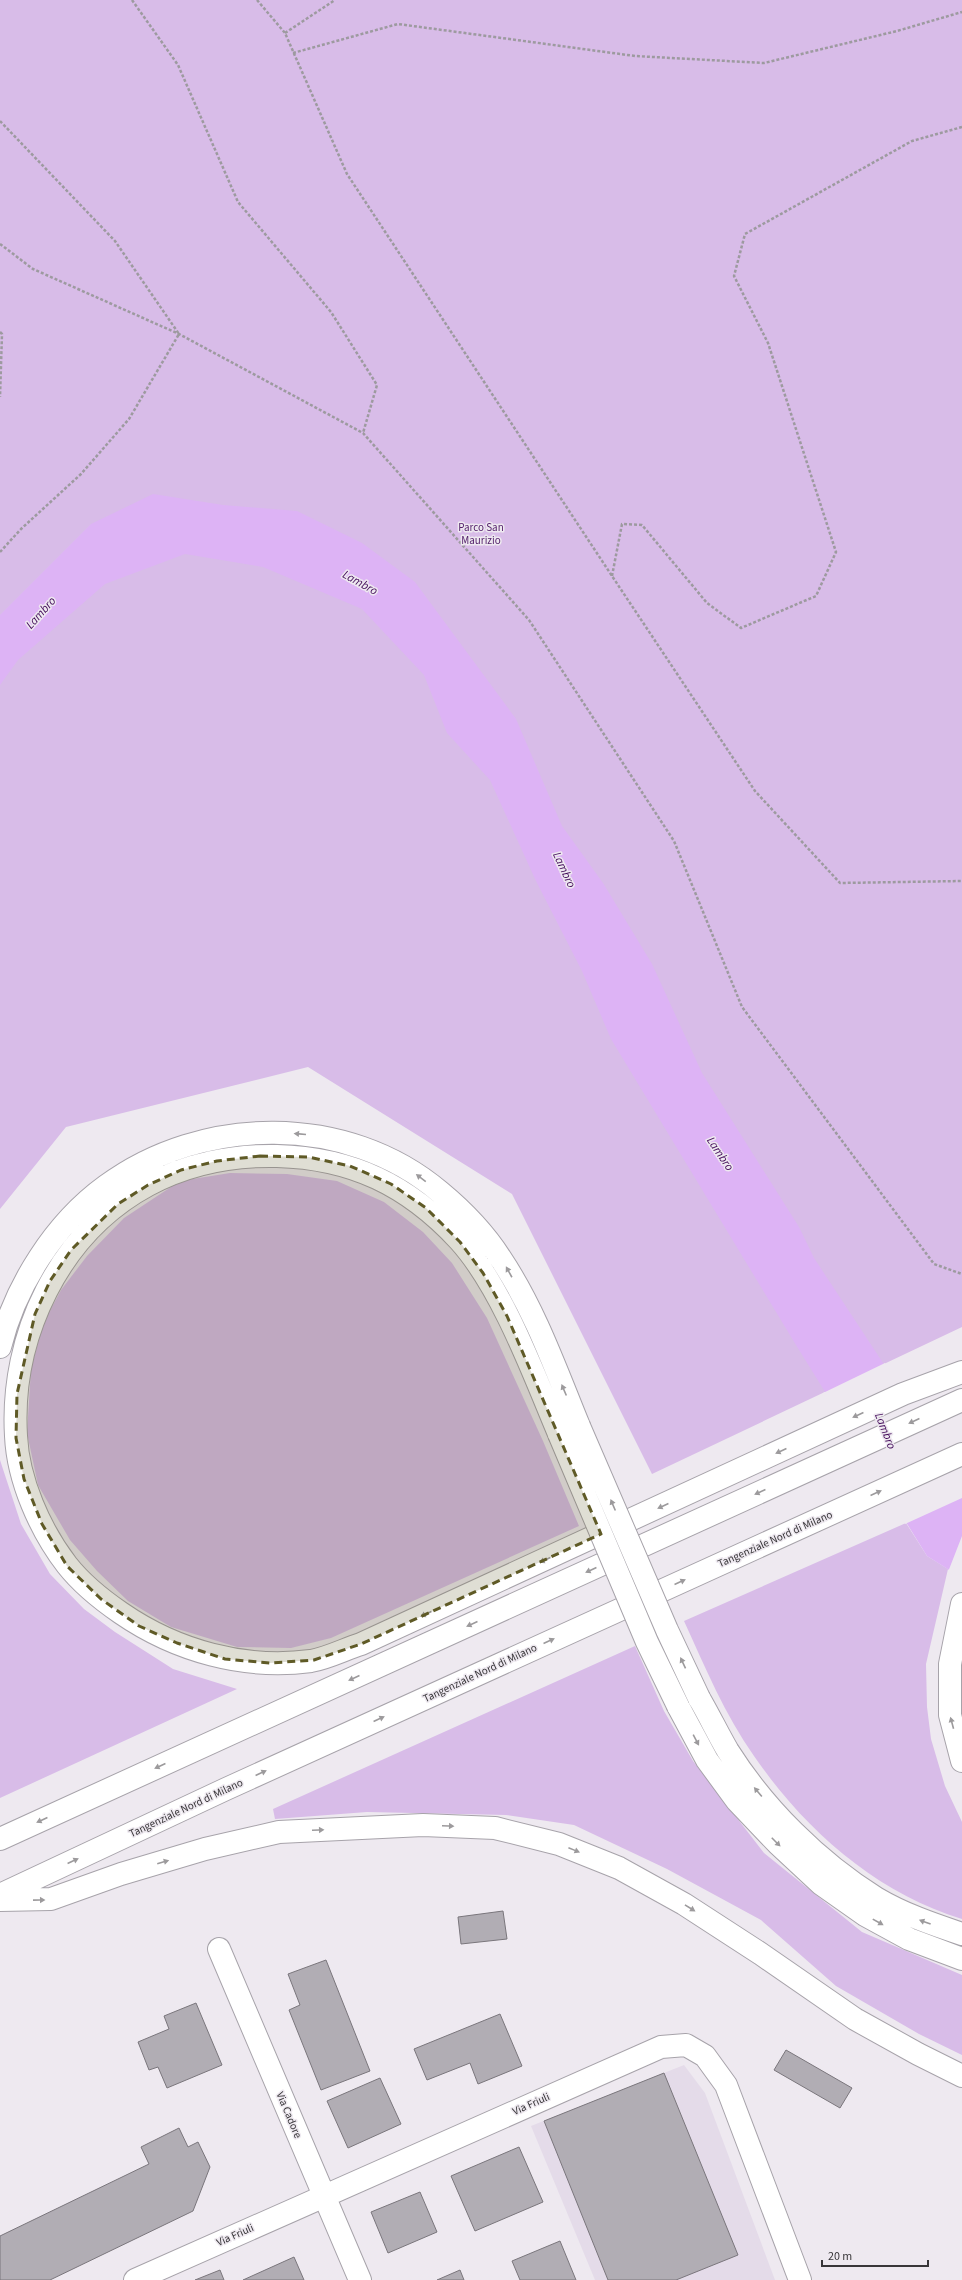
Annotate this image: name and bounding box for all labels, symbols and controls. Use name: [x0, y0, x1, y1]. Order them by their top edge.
park label: Parco San Maurizio: [458, 520, 504, 548]
water label: Lambro: [339, 566, 381, 600]
water label: Lambro: [22, 593, 60, 633]
water label: Lambro: [548, 849, 580, 891]
one-way arrow: [294, 1131, 306, 1137]
water label: Lambro: [702, 1134, 738, 1174]
one-way arrow: [416, 1174, 426, 1182]
one-way arrow: [505, 1266, 512, 1278]
one-way arrow: [561, 1384, 567, 1395]
water label: Lambro: [870, 1410, 900, 1452]
one-way arrow: [853, 1412, 864, 1418]
one-way arrow: [908, 1419, 920, 1425]
one-way arrow: [775, 1448, 786, 1454]
one-way arrow: [754, 1489, 765, 1495]
one-way arrow: [871, 1490, 882, 1496]
one-way arrow: [610, 1500, 616, 1511]
one-way arrow: [657, 1503, 668, 1509]
street label: Tangenziale Nord di Milano: [715, 1507, 835, 1571]
one-way arrow: [539, 1557, 550, 1563]
one-way arrow: [585, 1567, 596, 1573]
one-way arrow: [674, 1579, 685, 1585]
one-way arrow: [421, 1611, 432, 1617]
one-way arrow: [467, 1621, 478, 1627]
one-way arrow: [543, 1638, 554, 1644]
street label: Tangenziale Nord di Milano: [421, 1640, 539, 1706]
one-way arrow: [680, 1657, 686, 1668]
one-way arrow: [348, 1675, 360, 1681]
one-way arrow: [374, 1715, 386, 1721]
one-way arrow: [949, 1717, 955, 1729]
one-way arrow: [693, 1735, 699, 1746]
one-way arrow: [155, 1763, 166, 1769]
one-way arrow: [256, 1769, 268, 1775]
street label: Tangenziale Nord di Milano: [127, 1775, 245, 1841]
one-way arrow: [753, 1787, 762, 1797]
one-way arrow: [36, 1817, 48, 1823]
one-way arrow: [441, 1823, 454, 1829]
one-way arrow: [312, 1827, 325, 1833]
one-way arrow: [771, 1837, 781, 1847]
one-way arrow: [569, 1847, 581, 1853]
one-way arrow: [68, 1858, 79, 1864]
one-way arrow: [157, 1859, 169, 1865]
one-way arrow: [33, 1896, 45, 1903]
one-way arrow: [684, 1905, 696, 1912]
one-way arrow: [919, 1918, 931, 1924]
one-way arrow: [872, 1919, 884, 1926]
street label: Via Cadore: [272, 2089, 306, 2141]
street label: Via Friuli: [510, 2089, 552, 2119]
street label: Via Friuli: [214, 2220, 256, 2250]
scale bar: [822, 2242, 928, 2268]
text: 20 m: [828, 2248, 852, 2265]

